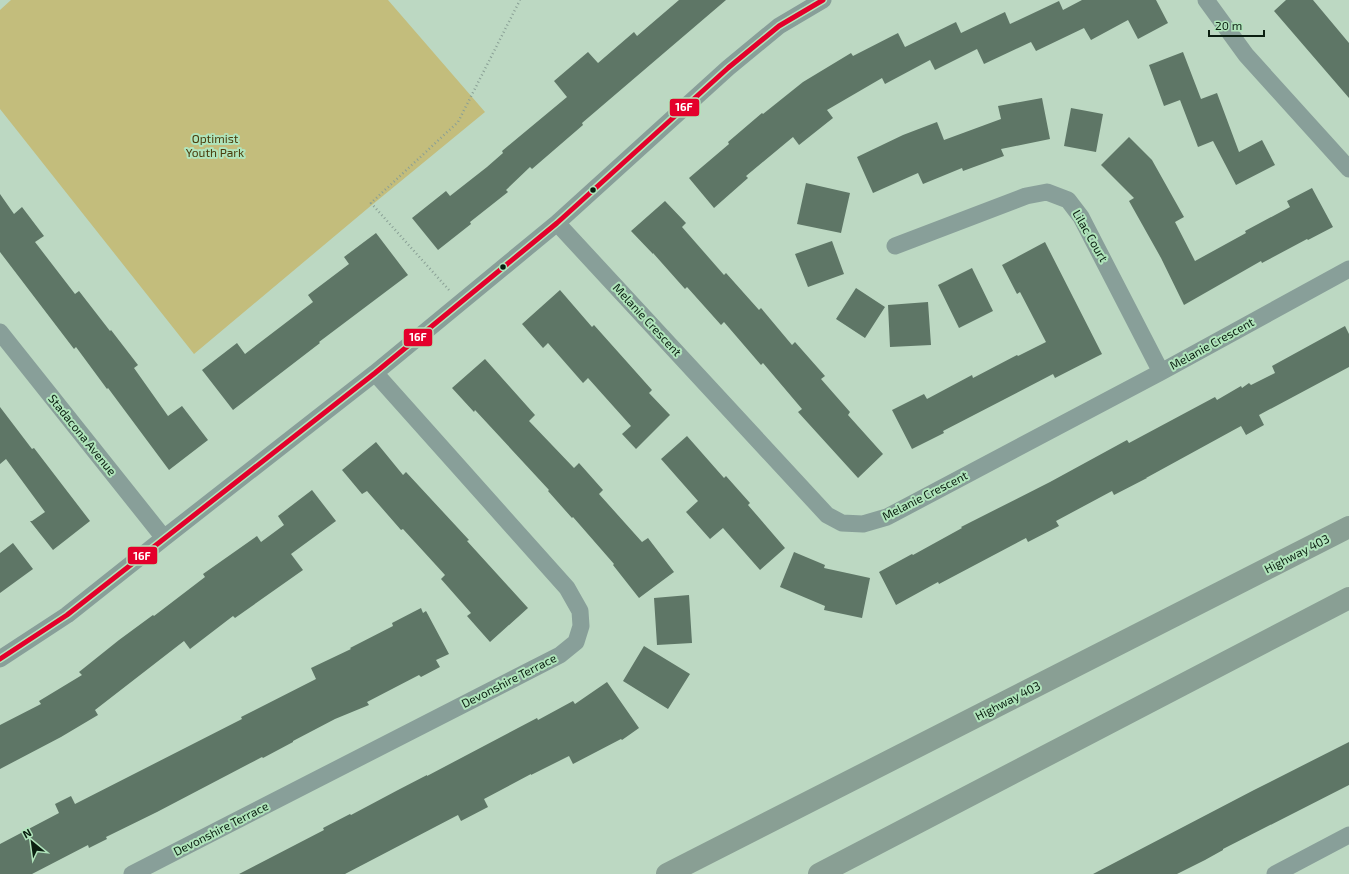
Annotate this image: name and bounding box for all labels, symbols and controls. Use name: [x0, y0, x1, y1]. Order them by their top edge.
scale bar: [1209, 12, 1264, 38]
text: 20 m: [1215, 18, 1242, 32]
line badge: 16F: [669, 98, 700, 117]
text: 16F: [675, 100, 693, 113]
park label: Optimist Youth Park: [186, 131, 244, 159]
unlabelled marker: [588, 185, 598, 195]
street label: Lilac Court: [1070, 207, 1112, 264]
unlabelled marker: [498, 262, 508, 272]
street label: Melanie Crescent: [611, 280, 685, 359]
street label: Melanie Crescent: [1167, 314, 1256, 372]
line badge: 16F: [403, 328, 433, 347]
text: 16F: [409, 330, 427, 343]
street label: Stadacona Avenue: [46, 391, 120, 478]
street label: Melanie Crescent: [879, 467, 970, 523]
street label: Highway 403: [1262, 531, 1331, 575]
line badge: 16F: [127, 546, 158, 565]
text: 16F: [133, 549, 151, 562]
street label: Devonshire Terrace: [459, 650, 558, 710]
street label: Highway 403: [973, 678, 1042, 722]
street label: Devonshire Terrace: [171, 798, 270, 858]
north arrow: [12, 822, 52, 862]
text: N: [20, 825, 34, 840]

